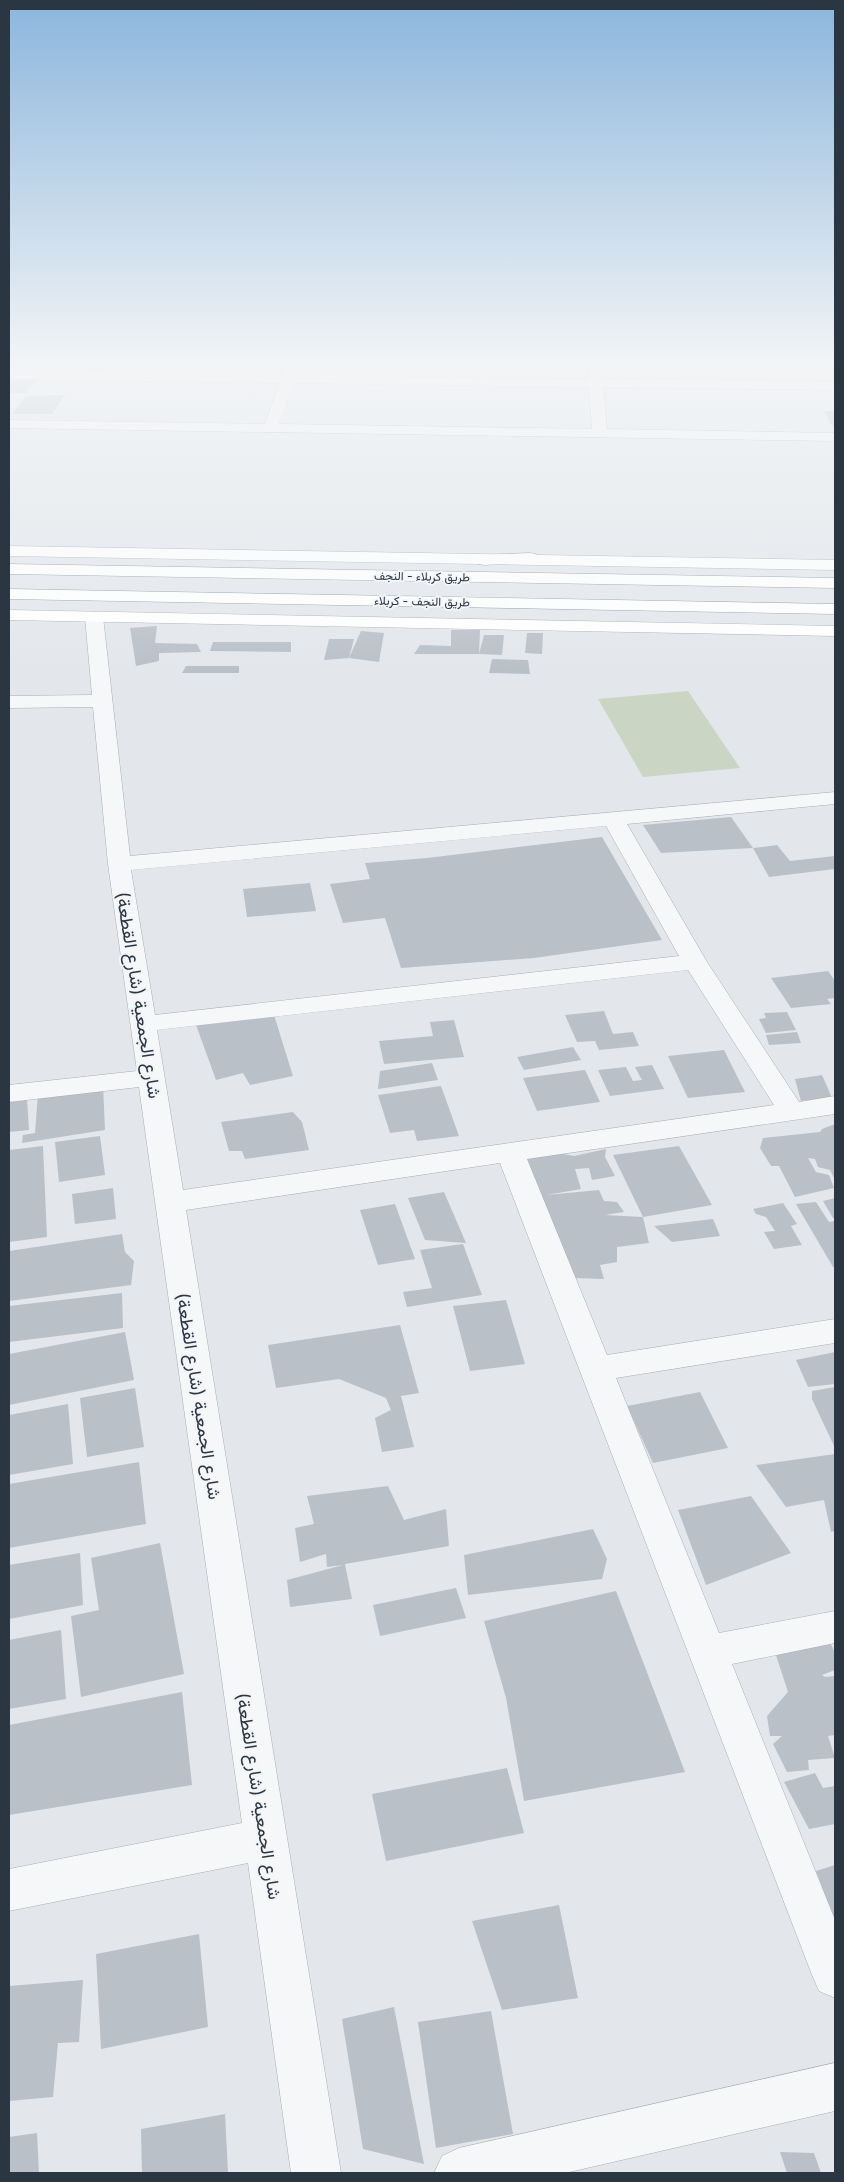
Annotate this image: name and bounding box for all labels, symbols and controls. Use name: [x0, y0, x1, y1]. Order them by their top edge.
street label: طريق کربلاء - النجف: [374, 568, 470, 585]
street label: طريق النجف - کربلاء: [374, 593, 470, 610]
street label: شارع الجمعية (شارع القطعة): [110, 890, 166, 1100]
street label: شارع الجمعية (شارع القطعة): [170, 1291, 226, 1501]
street label: شارع الجمعية (شارع القطعة): [230, 1691, 286, 1901]

